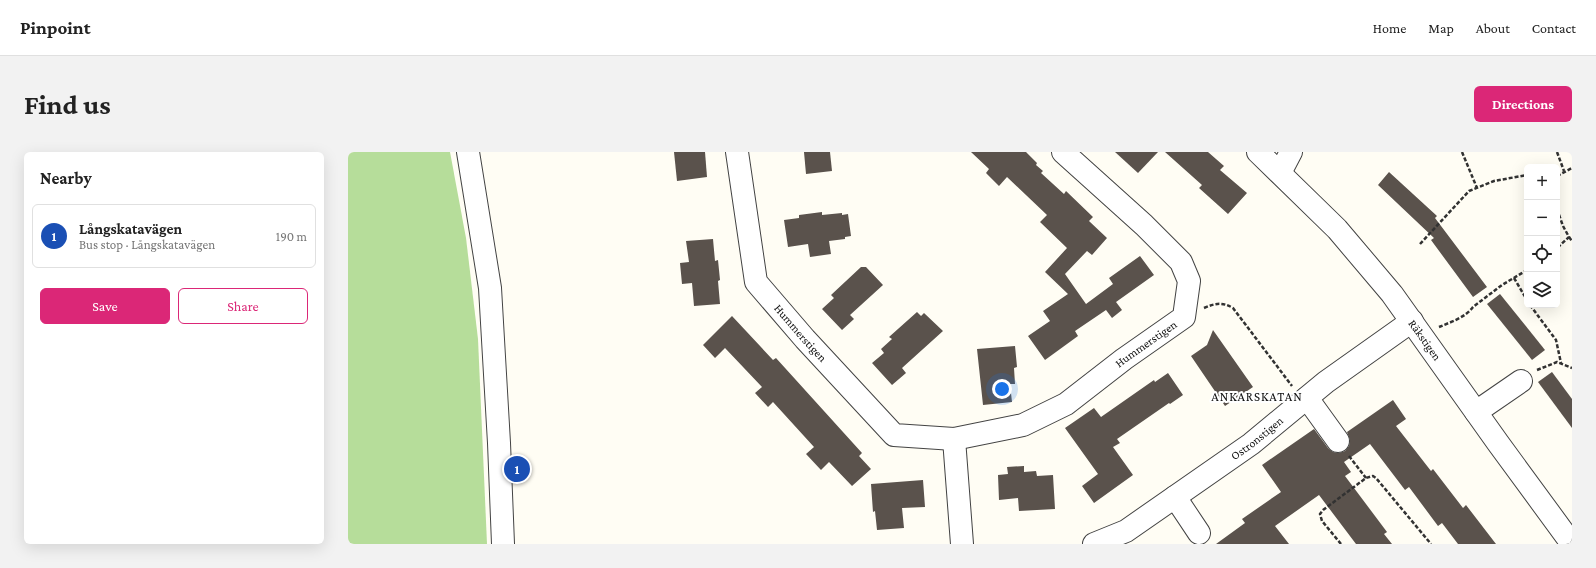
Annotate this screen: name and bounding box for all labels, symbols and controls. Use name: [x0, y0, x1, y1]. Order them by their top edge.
text: Pinpoint: [20, 17, 91, 38]
text: Home: [1373, 20, 1406, 36]
text: Map: [1428, 20, 1454, 36]
text: About: [1476, 20, 1510, 36]
text: Contact: [1532, 20, 1576, 36]
button: Directions: [1474, 86, 1572, 122]
text: Find us: [24, 89, 111, 120]
map controls: [1524, 164, 1560, 308]
button: +: [1524, 164, 1560, 200]
text: Nearby: [40, 169, 92, 188]
button: −: [1524, 200, 1560, 236]
text: Långskatavägen: [79, 221, 182, 237]
text: 1: [52, 229, 56, 244]
text: 190 m: [276, 229, 307, 244]
button: locate: [1524, 236, 1560, 272]
text: Bus stop · Långskatavägen: [79, 237, 215, 252]
button: layers: [1524, 272, 1560, 308]
button: Save: [40, 288, 170, 324]
button: Share: [178, 288, 308, 324]
street label: Hummerstigen: [771, 301, 830, 365]
street label: Hummerstigen: [1112, 317, 1180, 370]
street label: Räkstigen: [1405, 317, 1444, 364]
your location: [992, 379, 1012, 399]
district label: ANKARSKATAN: [1211, 389, 1303, 404]
street label: Ostronstigen: [1228, 413, 1286, 463]
pin: 1: [504, 454, 530, 484]

